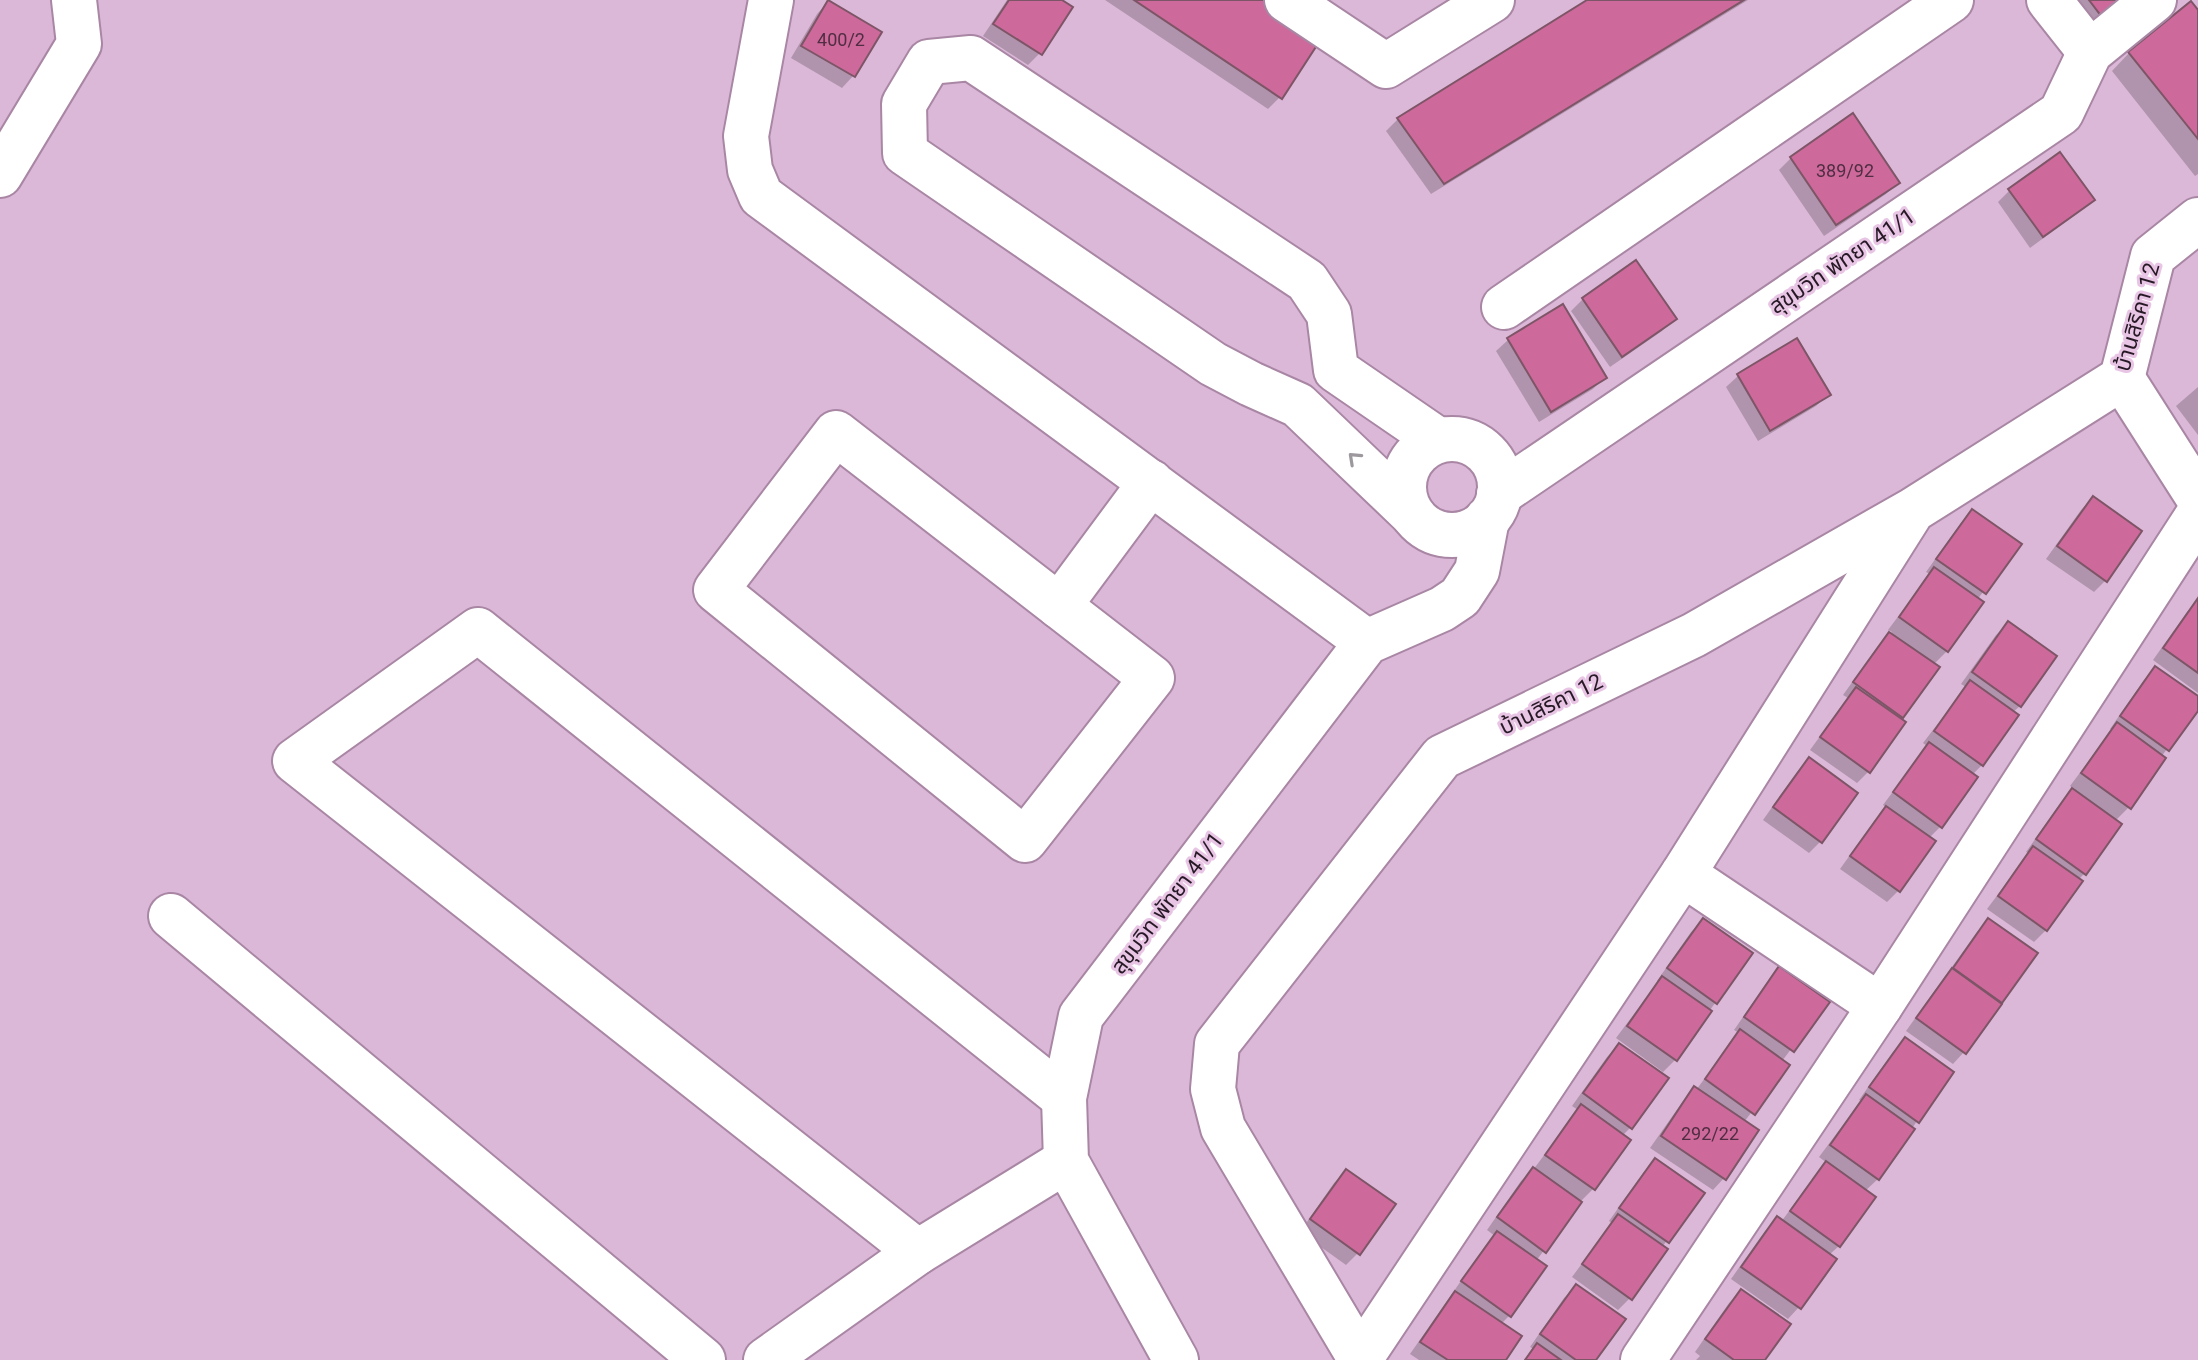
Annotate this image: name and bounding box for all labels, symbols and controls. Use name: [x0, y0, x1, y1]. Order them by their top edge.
house number: 400/2: [817, 29, 865, 50]
house number: 389/92: [1816, 160, 1874, 181]
street label: สุขุมวิท พัทยา 41/1: [1764, 203, 1920, 320]
street label: บ้านสิริคา 12: [2110, 260, 2164, 374]
one-way arrow: [1349, 453, 1363, 468]
street label: บ้านสิริคา 12: [1495, 668, 1607, 740]
street label: สุขุมวิท พัทยา 41/1: [1106, 828, 1229, 979]
house number: 292/22: [1681, 1123, 1739, 1144]

